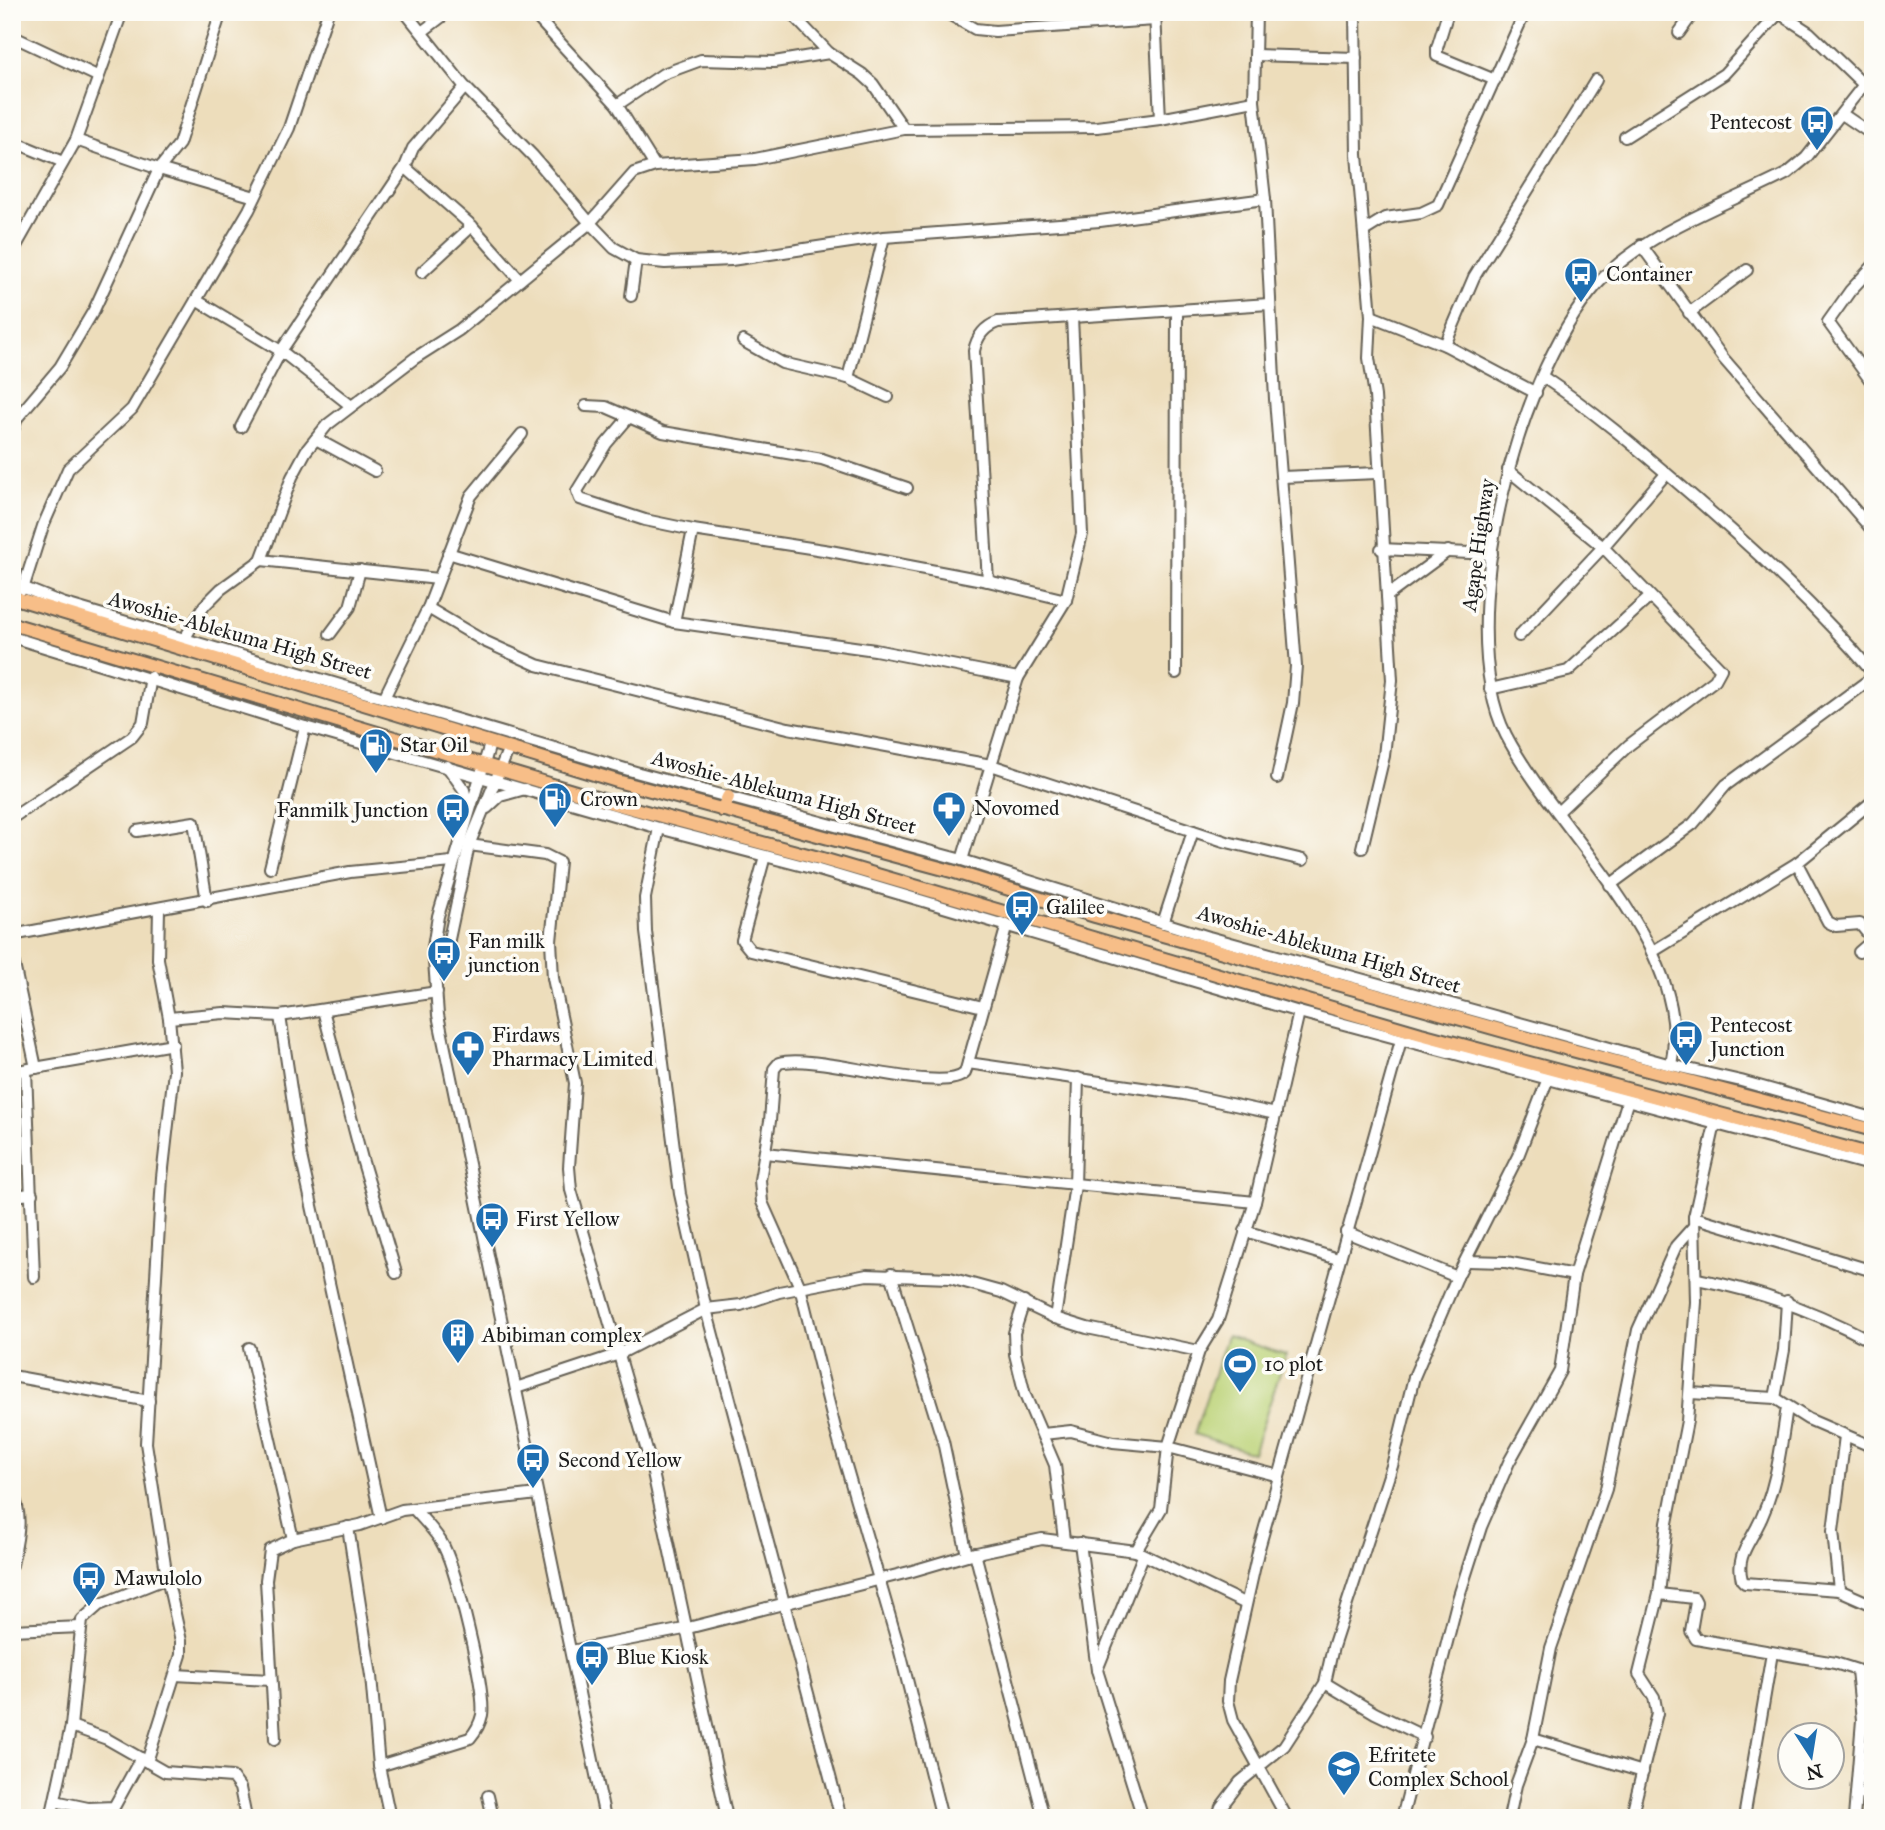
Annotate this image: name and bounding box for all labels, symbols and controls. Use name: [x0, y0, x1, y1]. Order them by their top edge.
bus stop icon: Pentecost: [1798, 103, 1836, 152]
place label: Pentecost: [1710, 109, 1793, 135]
bus stop icon: Container: [1562, 255, 1600, 304]
place label: Container: [1606, 261, 1693, 287]
street label: Agape Highway: [1456, 476, 1500, 614]
street label: Awoshie-Ablekuma High Street: [104, 585, 375, 685]
fuel station icon: Star Oil: [357, 726, 395, 775]
place label: Star Oil: [400, 732, 469, 758]
street label: Awoshie-Ablekuma High Street: [648, 744, 920, 840]
fuel station icon: Crown: [536, 780, 574, 829]
place label: Crown: [580, 786, 638, 812]
pharmacy icon: Novomed: [930, 789, 968, 838]
bus stop icon: Fanmilk Junction: [434, 791, 472, 840]
place label: Novomed: [974, 795, 1060, 821]
place label: Fanmilk Junction: [277, 797, 428, 823]
bus stop icon: Galilee: [1003, 888, 1041, 937]
place label: Galilee: [1046, 894, 1105, 920]
street label: Awoshie-Ablekuma High Street: [1193, 899, 1464, 999]
place label: Fan milk junction: [465, 928, 545, 978]
bus stop icon: Fan milk junction: [425, 934, 463, 983]
place label: Pentecost Junction: [1708, 1012, 1793, 1062]
bus stop icon: Pentecost Junction: [1667, 1018, 1705, 1067]
place label: Firdaws Pharmacy Limited: [492, 1022, 654, 1072]
pharmacy icon: Firdaws Pharmacy Limited: [449, 1028, 487, 1077]
bus stop icon: First Yellow: [473, 1200, 511, 1249]
place label: First Yellow: [516, 1206, 620, 1232]
building icon: Abibiman complex: [439, 1316, 477, 1365]
place label: Abibiman complex: [481, 1322, 642, 1348]
sports icon: 10 plot: [1221, 1345, 1259, 1394]
place label: 10 plot: [1264, 1351, 1324, 1377]
bus stop icon: Second Yellow: [514, 1441, 552, 1490]
place label: Second Yellow: [558, 1447, 681, 1473]
bus stop icon: Mawulolo: [70, 1559, 108, 1608]
place label: Mawulolo: [114, 1565, 202, 1591]
bus stop icon: Blue Kiosk: [573, 1638, 611, 1687]
place label: Blue Kiosk: [616, 1644, 709, 1670]
north arrow: [1776, 1722, 1846, 1792]
place label: Efritete Complex School: [1368, 1742, 1509, 1792]
school or university icon: Efritete Complex School: [1325, 1748, 1363, 1797]
text: N: [1804, 1759, 1825, 1785]

